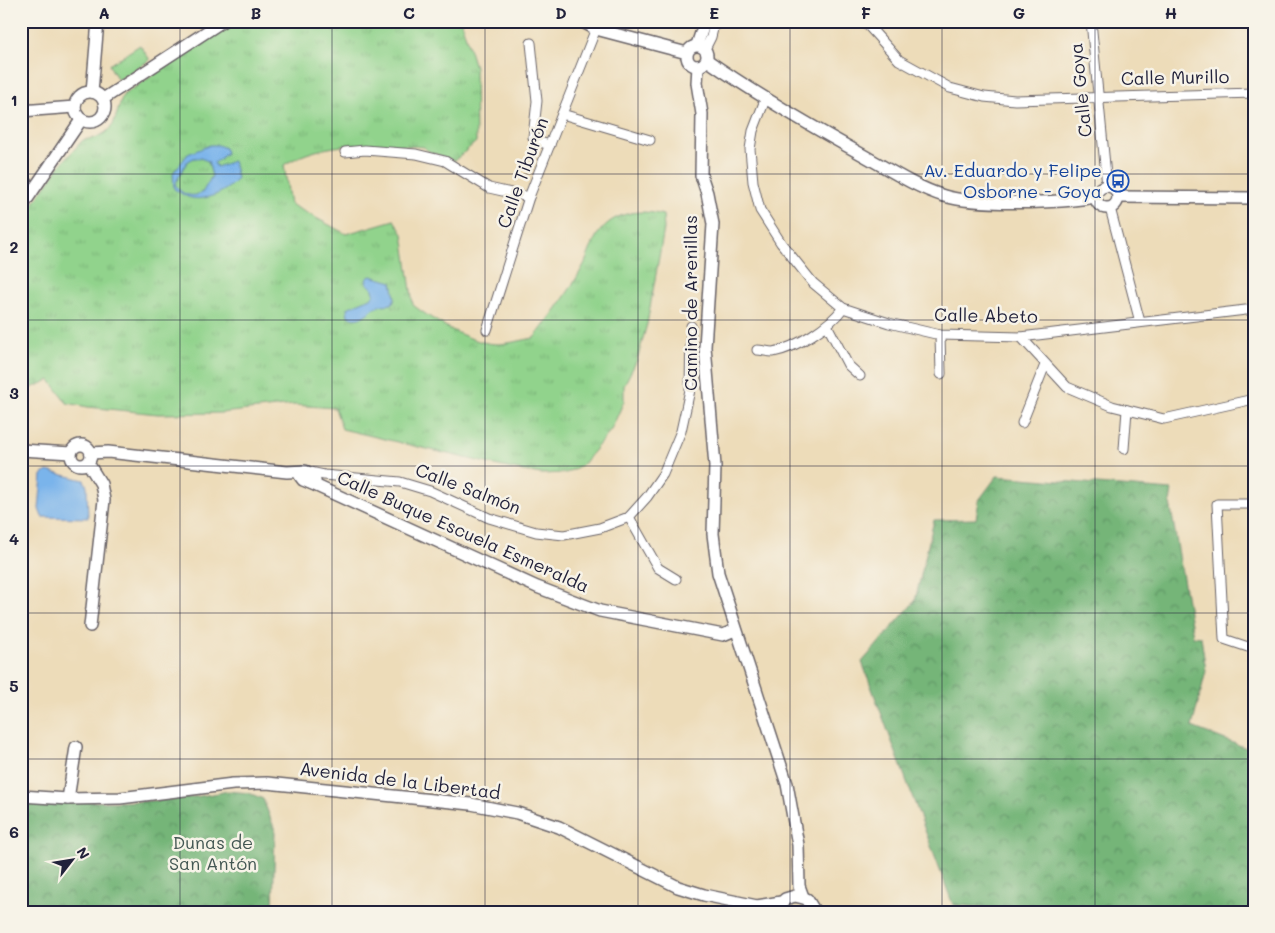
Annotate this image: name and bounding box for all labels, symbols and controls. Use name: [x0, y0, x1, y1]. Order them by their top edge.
text: A: [98, 2, 110, 23]
text: B: [251, 2, 261, 23]
text: C: [403, 2, 415, 23]
text: D: [555, 2, 567, 23]
text: E: [709, 2, 719, 23]
text: F: [861, 2, 871, 23]
text: G: [1013, 2, 1025, 23]
text: H: [1165, 2, 1177, 23]
street label: Calle Goya: [1063, 42, 1097, 138]
street label: Calle Murillo: [1121, 64, 1230, 90]
text: 1: [10, 89, 18, 110]
street label: Calle Tiburón: [491, 114, 553, 232]
place label: Av. Eduardo y Felipe Osborne - Goya: [924, 158, 1102, 203]
bus stop icon: Av. Eduardo y Felipe Osborne - Goya: [1106, 169, 1130, 193]
street label: Camino de Arenillas: [678, 215, 702, 391]
text: 2: [10, 236, 19, 257]
street label: Calle Abeto: [934, 302, 1038, 328]
text: 3: [9, 382, 19, 403]
street label: Calle Salmón: [412, 457, 524, 519]
street label: Calle Buque Escuela Esmeralda: [334, 465, 593, 598]
text: 4: [9, 528, 19, 549]
text: 5: [9, 675, 19, 696]
street label: Avenida de la Libertad: [298, 756, 502, 804]
text: 6: [9, 821, 19, 842]
park label: Dunas de San Antón: [169, 830, 257, 875]
north arrow: [48, 836, 98, 886]
text: N: [73, 844, 94, 863]

